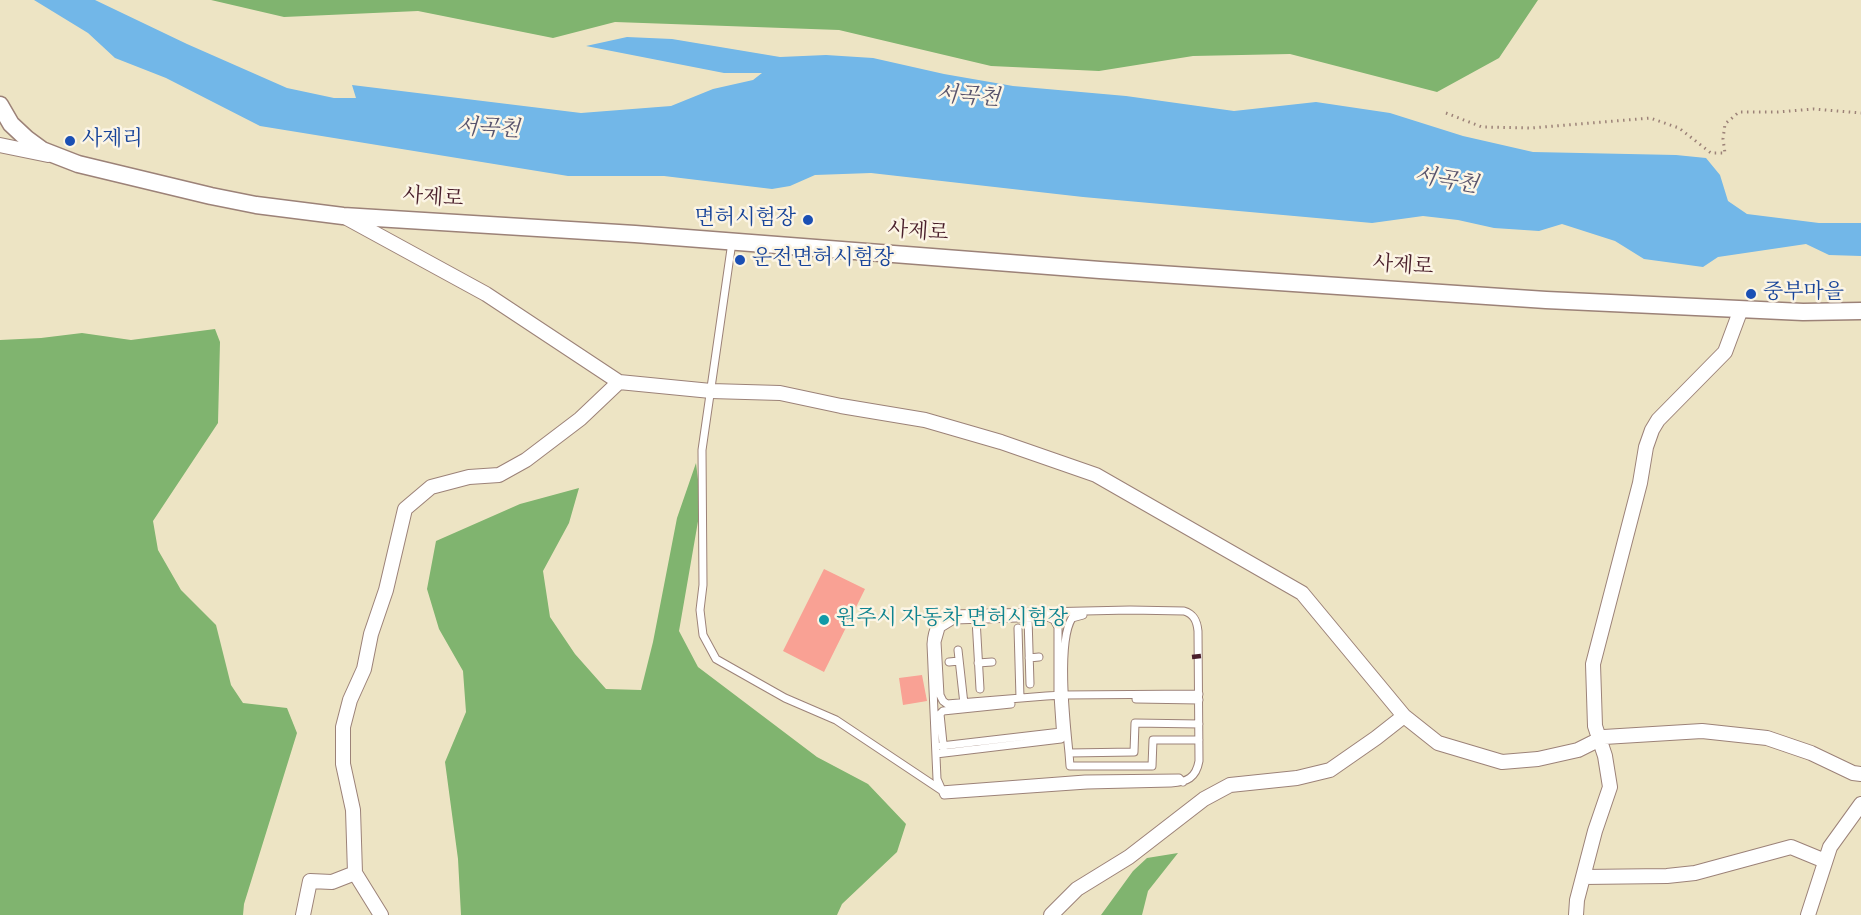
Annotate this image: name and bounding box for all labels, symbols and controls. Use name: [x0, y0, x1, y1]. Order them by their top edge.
water label: 서곡천: [935, 83, 1001, 113]
water label: 서곡천: [455, 115, 521, 145]
place label: 사제리: [82, 128, 143, 154]
marker: 사제리: [63, 134, 77, 148]
water label: 서곡천: [1412, 163, 1480, 201]
street label: 사제로: [402, 184, 464, 214]
place label: 면허시험장: [695, 207, 796, 233]
marker: 면허시험장: [801, 213, 815, 227]
street label: 사제로: [887, 218, 949, 248]
place label: 운전면허시험장: [752, 247, 894, 273]
street label: 사제로: [1372, 252, 1434, 282]
marker: 운전면허시험장: [733, 253, 747, 267]
place label: 중부마을: [1763, 281, 1844, 307]
marker: 중부마을: [1744, 287, 1758, 301]
place label: 원주시 자동차 면허시험장: [836, 607, 1068, 633]
marker: 원주시 자동차 면허시험장: [817, 613, 831, 627]

